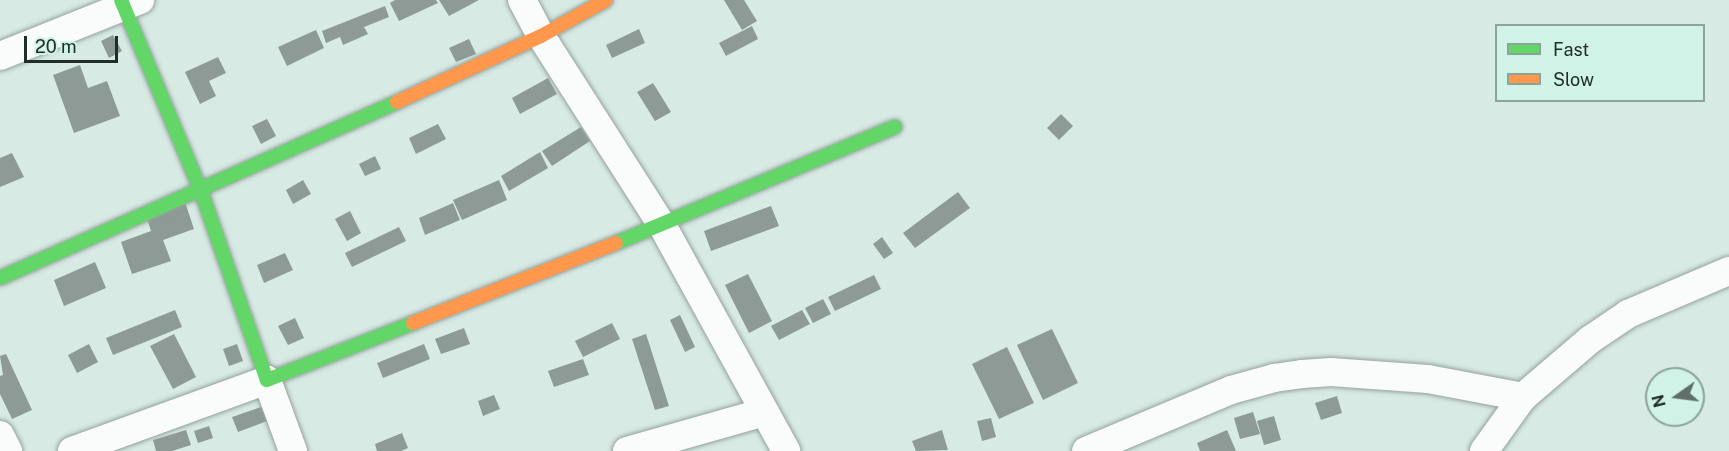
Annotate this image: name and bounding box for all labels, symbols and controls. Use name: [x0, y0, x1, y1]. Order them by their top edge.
scale bar: [27, 24, 122, 62]
legend: [1495, 24, 1705, 102]
text: 20 m: [35, 36, 77, 57]
text: Fast: [1553, 39, 1589, 60]
text: Slow: [1553, 69, 1594, 90]
north arrow: [1645, 367, 1705, 427]
text: N: [1648, 393, 1670, 409]

